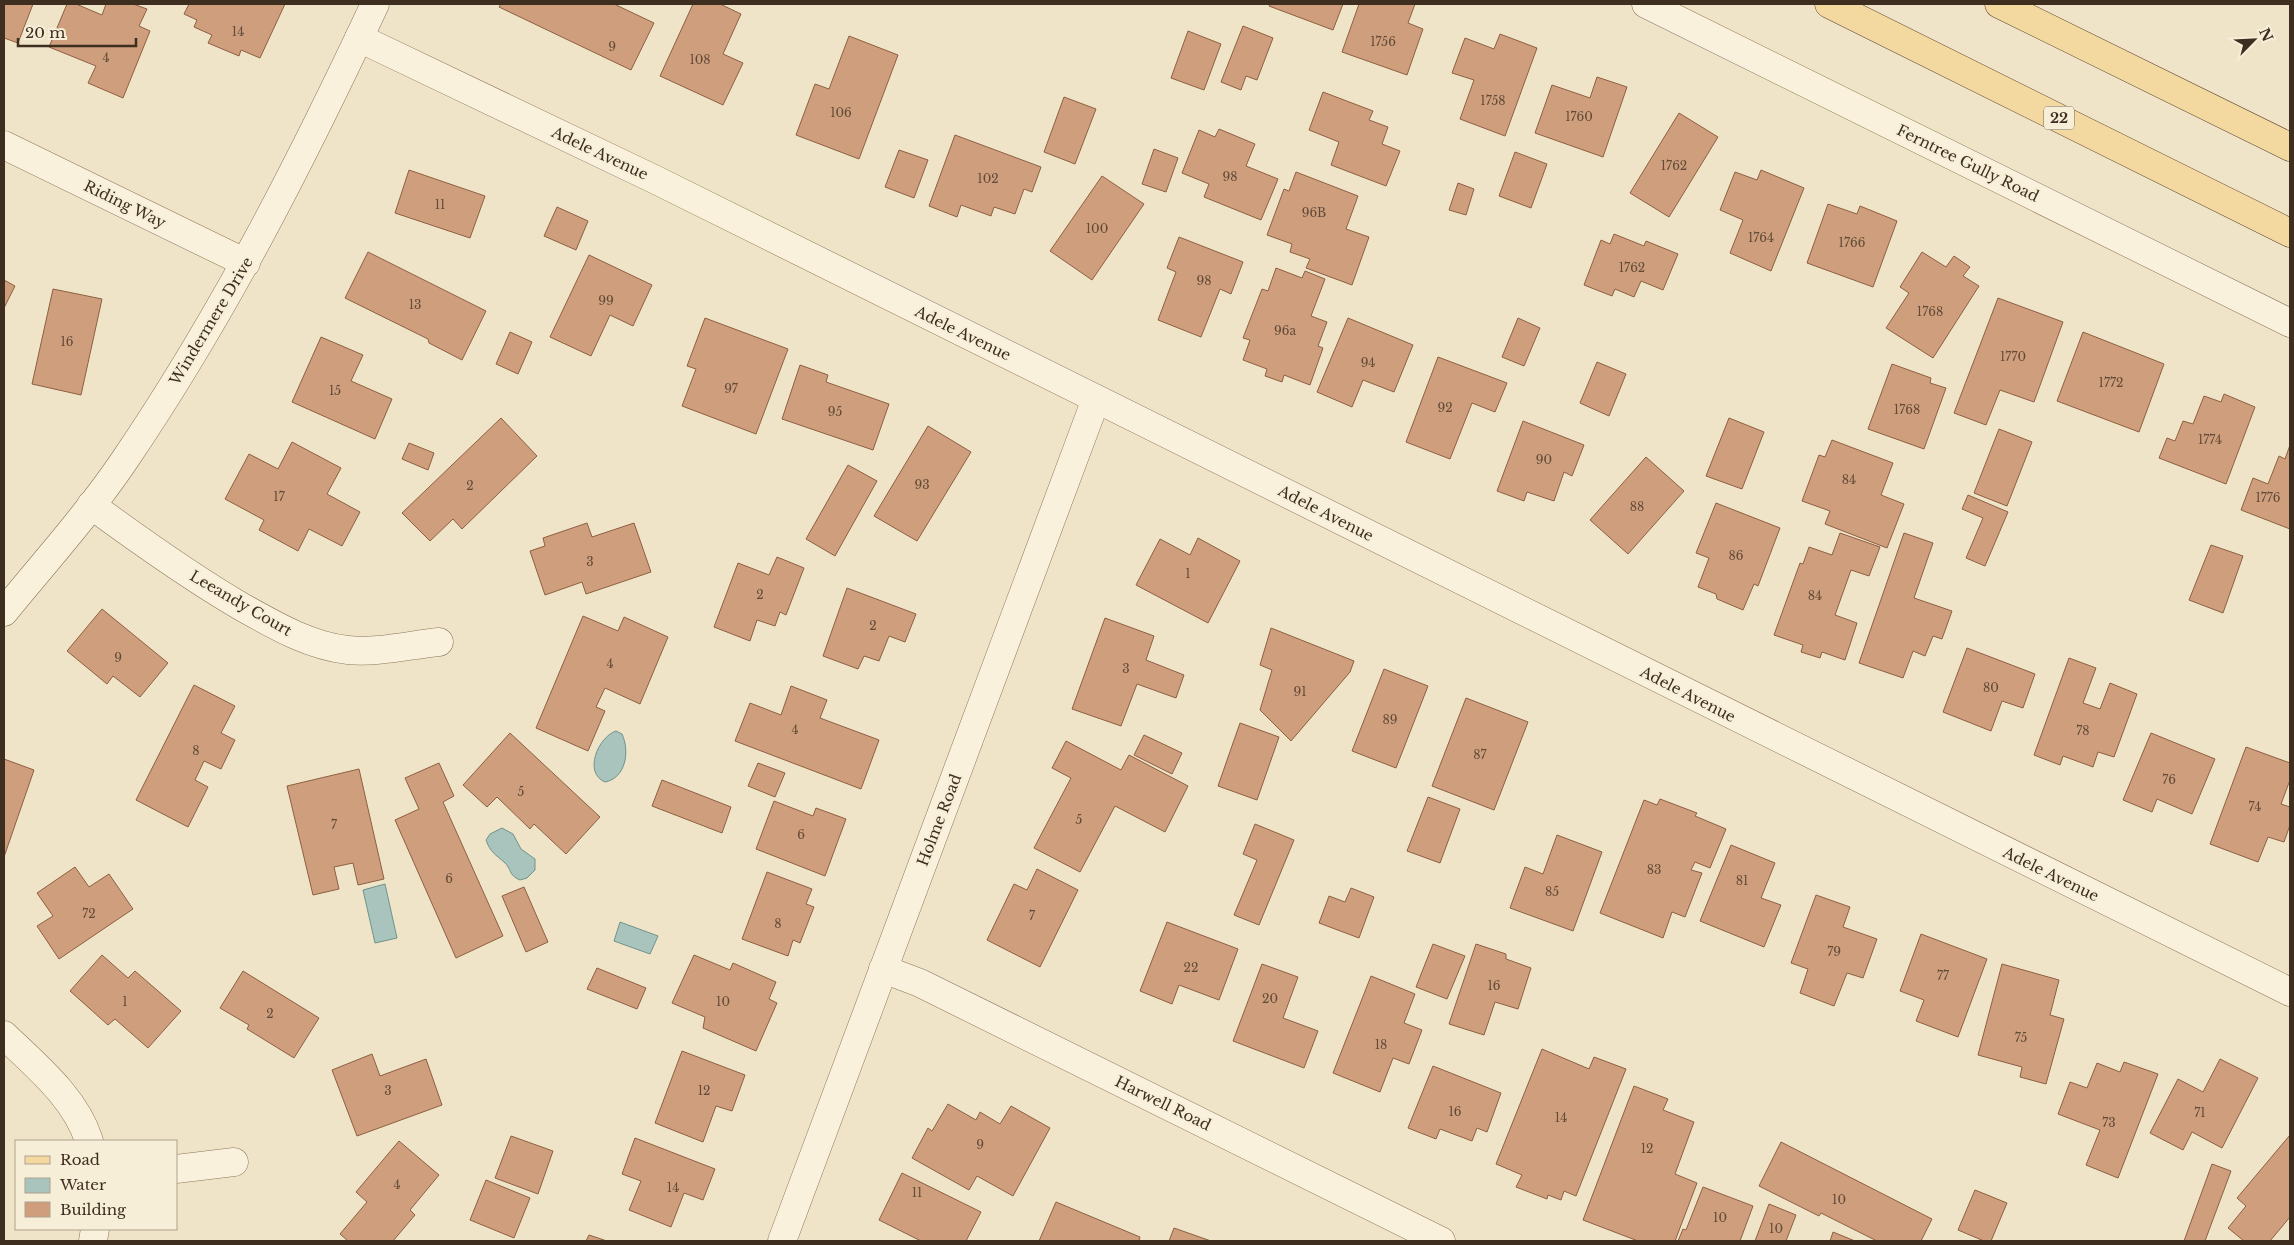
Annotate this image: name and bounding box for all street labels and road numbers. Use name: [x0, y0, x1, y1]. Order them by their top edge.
road number: 22: [2044, 106, 2074, 130]
street label: Ferntree Gully Road: [1894, 120, 2042, 206]
street label: Adele Avenue: [548, 122, 651, 184]
street label: Riding Way: [81, 176, 170, 232]
street label: Windermere Drive: [165, 253, 257, 389]
street label: Adele Avenue: [911, 301, 1014, 364]
street label: Adele Avenue: [1274, 480, 1377, 545]
street label: Leeandy Court: [186, 566, 296, 640]
street label: Adele Avenue: [1636, 661, 1739, 726]
street label: Holme Road: [913, 771, 965, 869]
street label: Adele Avenue: [1999, 842, 2102, 905]
street label: Harwell Road: [1112, 1072, 1214, 1134]

